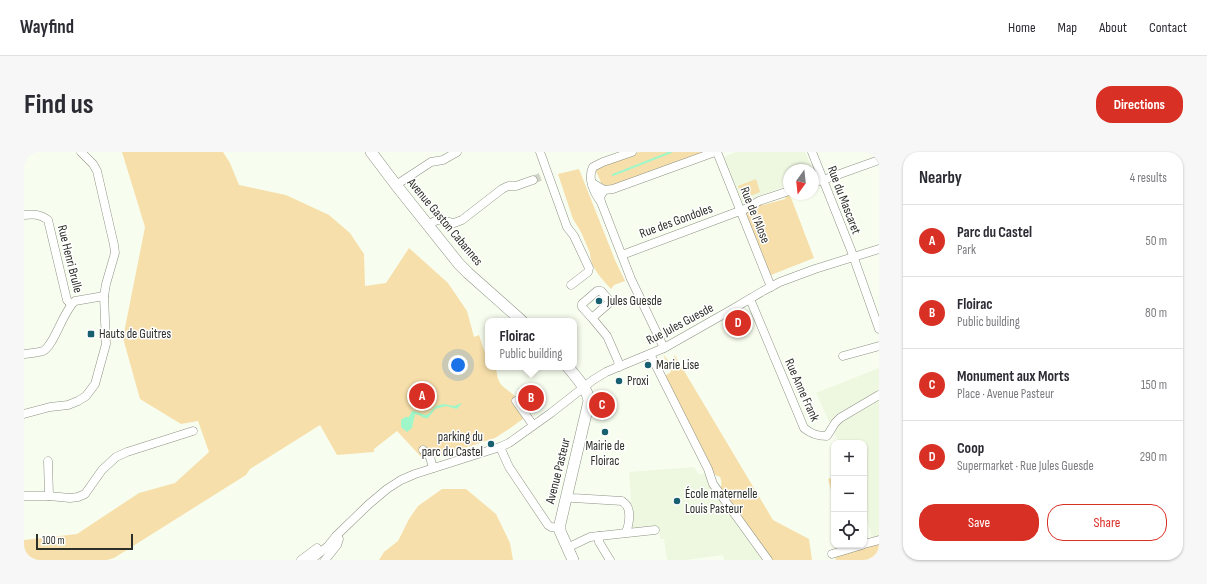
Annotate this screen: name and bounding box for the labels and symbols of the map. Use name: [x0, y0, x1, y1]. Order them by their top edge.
north arrow: [783, 164, 819, 200]
street label: Rue du Mascaret: [824, 164, 864, 236]
street label: Avenue Gaston Cabannes: [403, 174, 486, 269]
street label: Rue de l'Alose: [736, 184, 774, 246]
street label: Rue des Gondoles: [637, 200, 715, 242]
street label: Rue Henri Brulle: [54, 223, 86, 295]
place label: Jules Guesde: [606, 293, 662, 309]
marker: Jules Guesde: [594, 296, 604, 306]
street label: Rue Jules Guesde: [644, 300, 716, 348]
pin: D: [725, 308, 751, 338]
place label: Hauts de Guitres: [99, 326, 171, 342]
marker: Hauts de Guitres: [86, 329, 96, 339]
your location: [448, 355, 468, 375]
street label: Rue Anne Frank: [781, 356, 823, 424]
place label: Marie Lise: [656, 357, 699, 373]
marker: Marie Lise: [643, 360, 653, 370]
place label: Proxi: [627, 373, 649, 389]
marker: Proxi: [614, 376, 624, 386]
pin: A: [409, 381, 435, 411]
pin: B: [518, 383, 544, 413]
pin: C: [589, 390, 615, 420]
marker: Mairie de Floirac: [600, 427, 610, 437]
place label: parking du parc du Castel: [422, 429, 483, 460]
street label: Avenue Pasteur: [542, 436, 574, 506]
place label: Mairie de Floirac: [585, 438, 625, 469]
marker: parking du parc du Castel: [486, 439, 496, 449]
place label: École maternelle Louis Pasteur: [685, 486, 758, 517]
marker: École maternelle Louis Pasteur: [672, 496, 682, 506]
scale bar: [36, 532, 133, 551]

